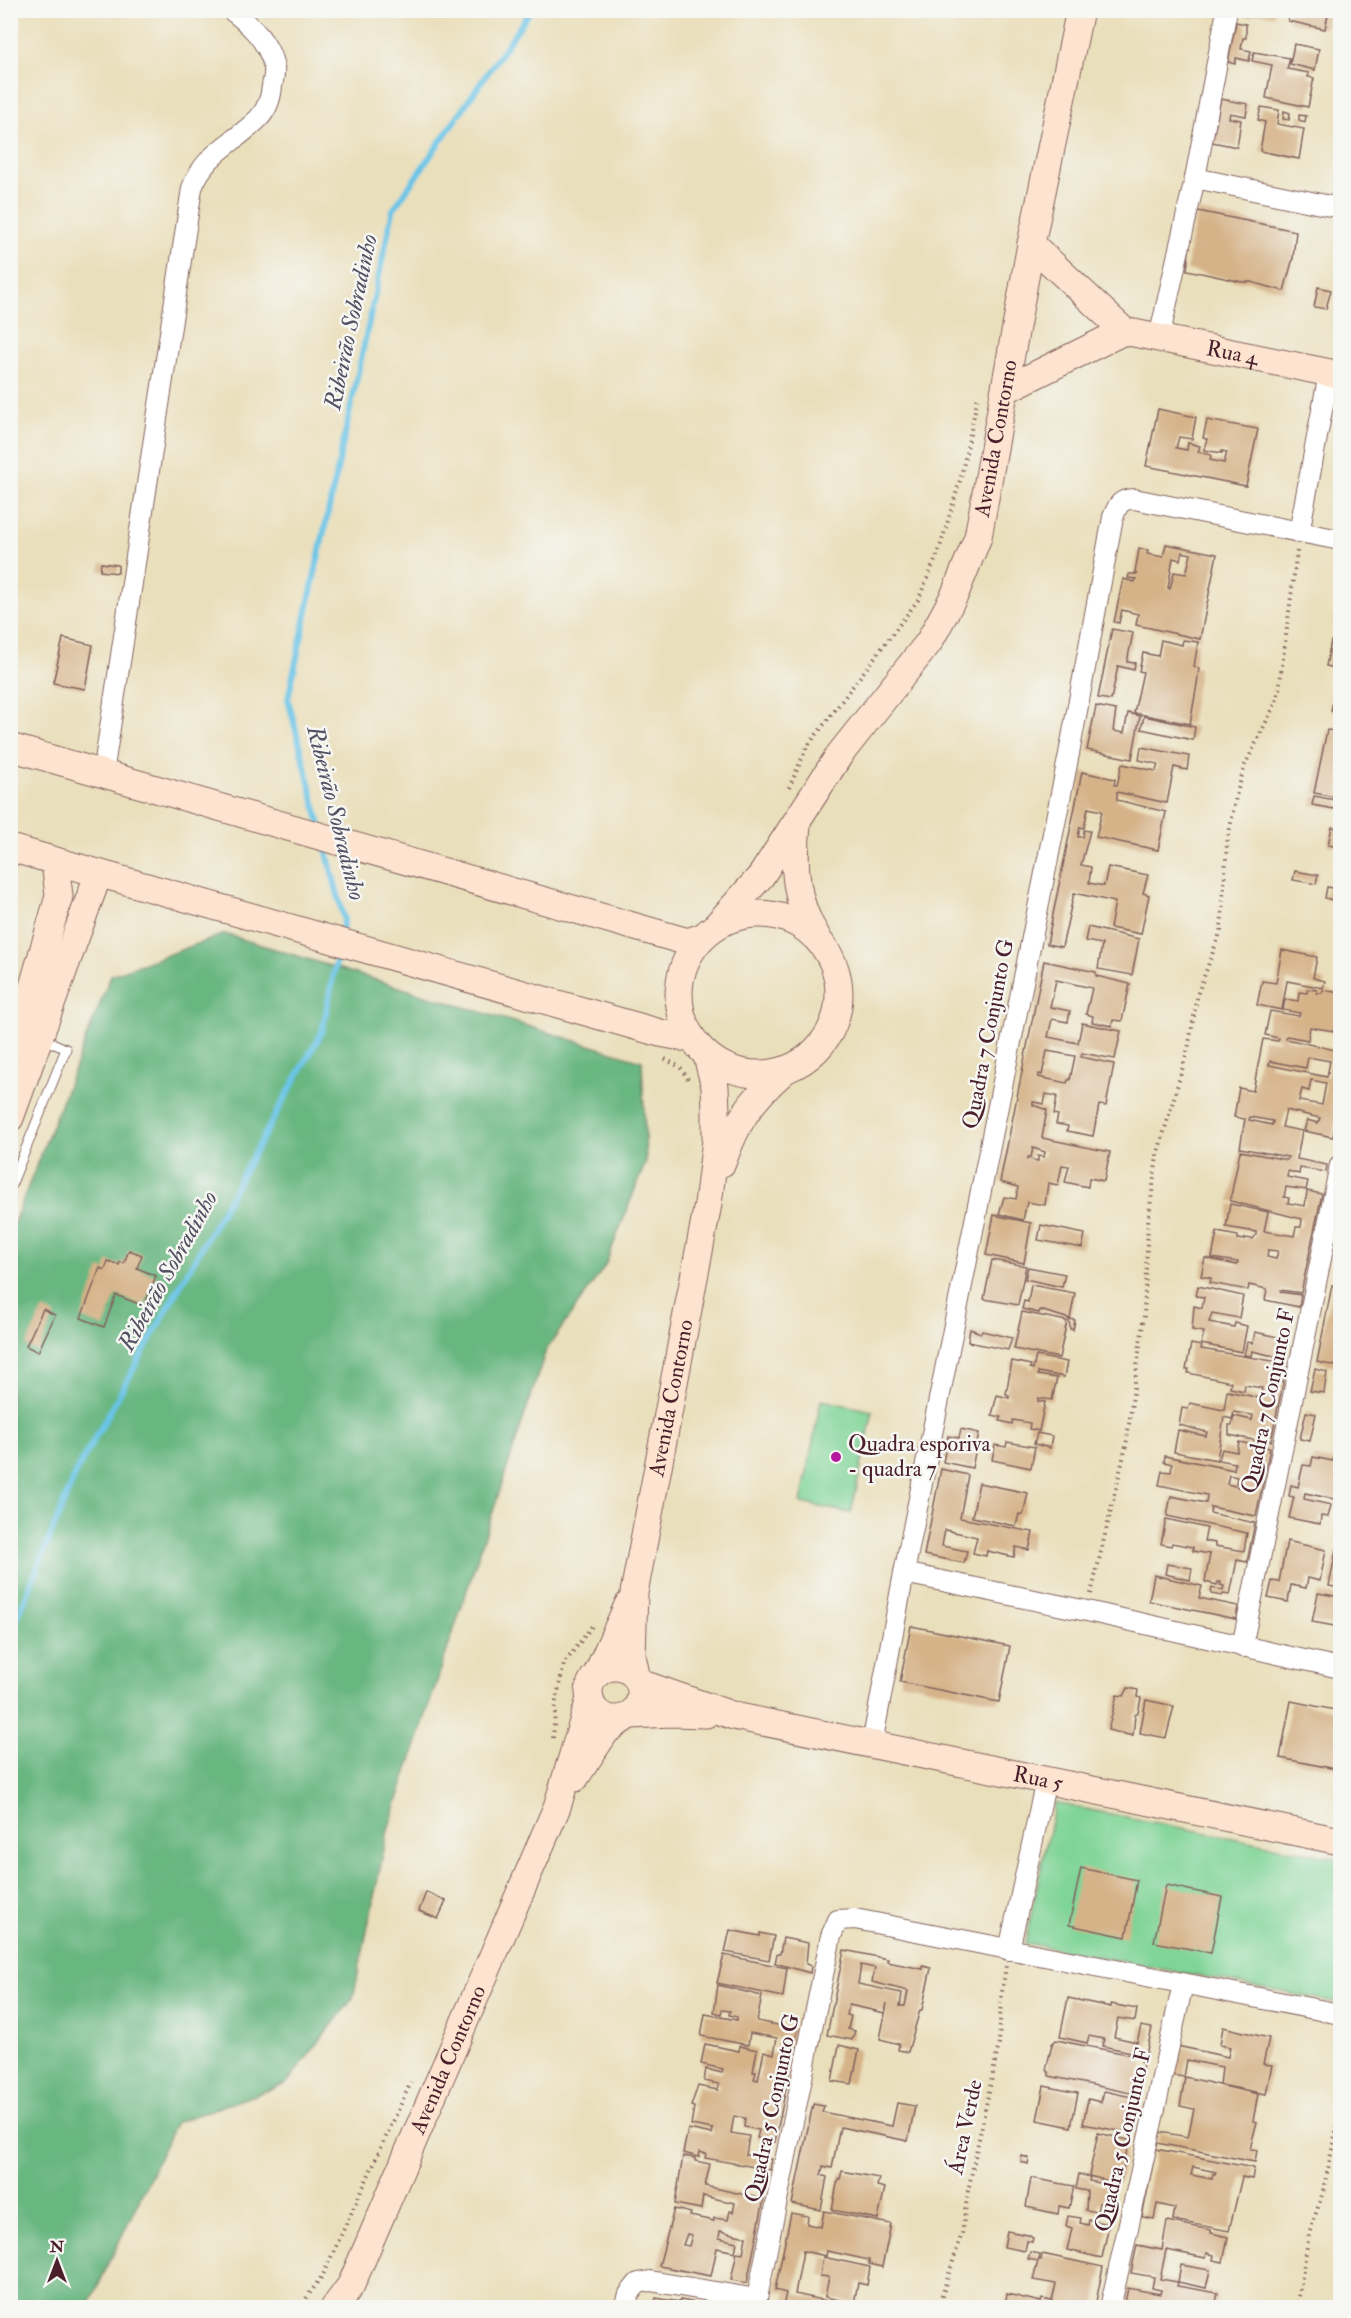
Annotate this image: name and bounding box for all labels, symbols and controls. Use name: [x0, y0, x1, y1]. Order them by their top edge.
water label: Ribeirão Sobradinho: [317, 231, 385, 414]
street label: Rua 4: [1204, 334, 1262, 372]
street label: Avenida Contorno: [968, 357, 1024, 520]
water label: Ribeirão Sobradinho: [299, 721, 373, 904]
street label: Quadra 7 Conjunto G: [956, 937, 1020, 1131]
water label: Ribeirão Sobradinho: [111, 1185, 225, 1358]
street label: Quadra 7 Conjunto F: [1235, 1306, 1301, 1496]
street label: Avenida Contorno: [642, 1317, 700, 1480]
place label: Quadra esporiva - quadra 7: [848, 1430, 991, 1483]
marker: Quadra esporiva - quadra 7: [829, 1450, 843, 1464]
street label: Rua 5: [1011, 1760, 1066, 1798]
street label: Avenida Contorno: [403, 1981, 492, 2139]
street label: Quadra 5 Conjunto G: [738, 2011, 806, 2205]
street label: Quadra 5 Conjunto F: [1088, 2045, 1158, 2235]
street label: Área Verde: [941, 2077, 989, 2178]
north arrow: [27, 2231, 87, 2291]
text: N: [49, 2237, 65, 2257]

